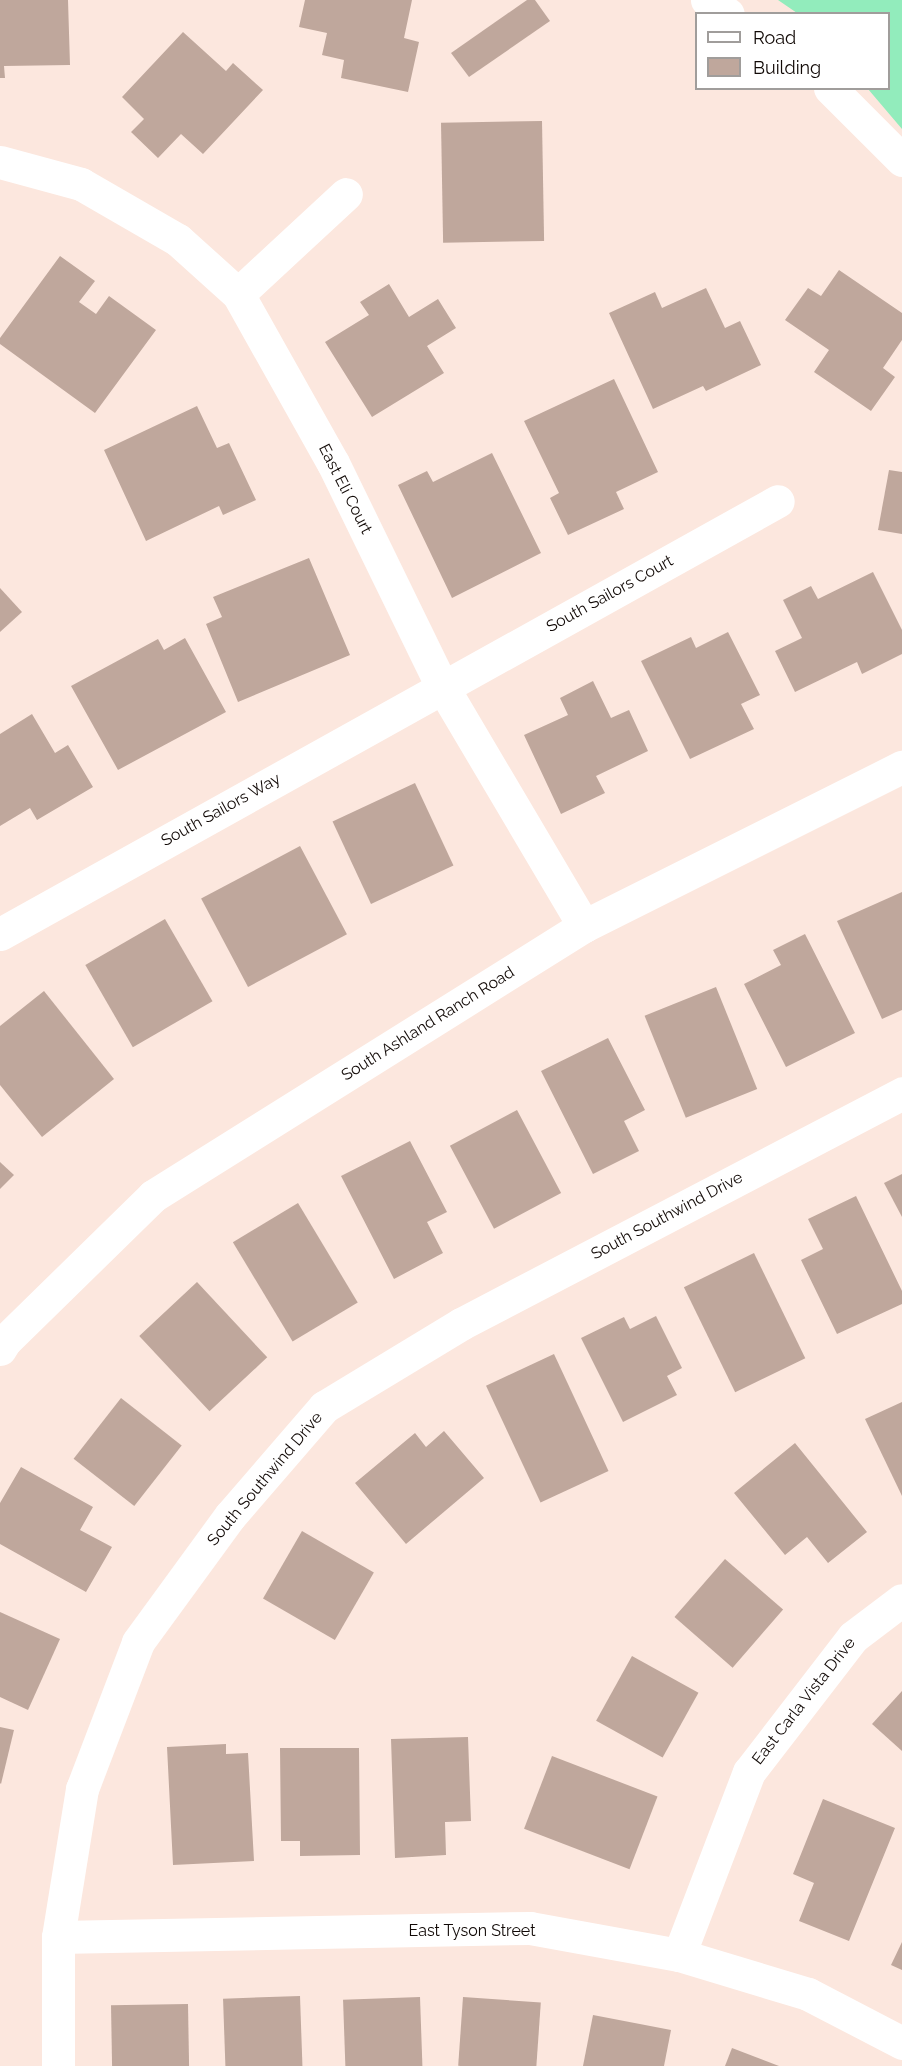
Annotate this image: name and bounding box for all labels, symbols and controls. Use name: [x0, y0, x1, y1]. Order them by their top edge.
legend: [695, 12, 890, 90]
text: Road: [753, 27, 796, 48]
text: Building: [753, 57, 821, 78]
street label: East Eli Court: [314, 441, 376, 537]
street label: South Sailors Court: [543, 551, 677, 637]
street label: South Sailors Way: [158, 769, 284, 851]
street label: South Ashland Ranch Road: [338, 963, 518, 1085]
street label: South Southwind Drive: [588, 1168, 746, 1264]
street label: South Southwind Drive: [203, 1408, 327, 1550]
street label: East Carla Vista Drive: [748, 1633, 860, 1769]
street label: East Tyson Street: [408, 1921, 536, 1941]

